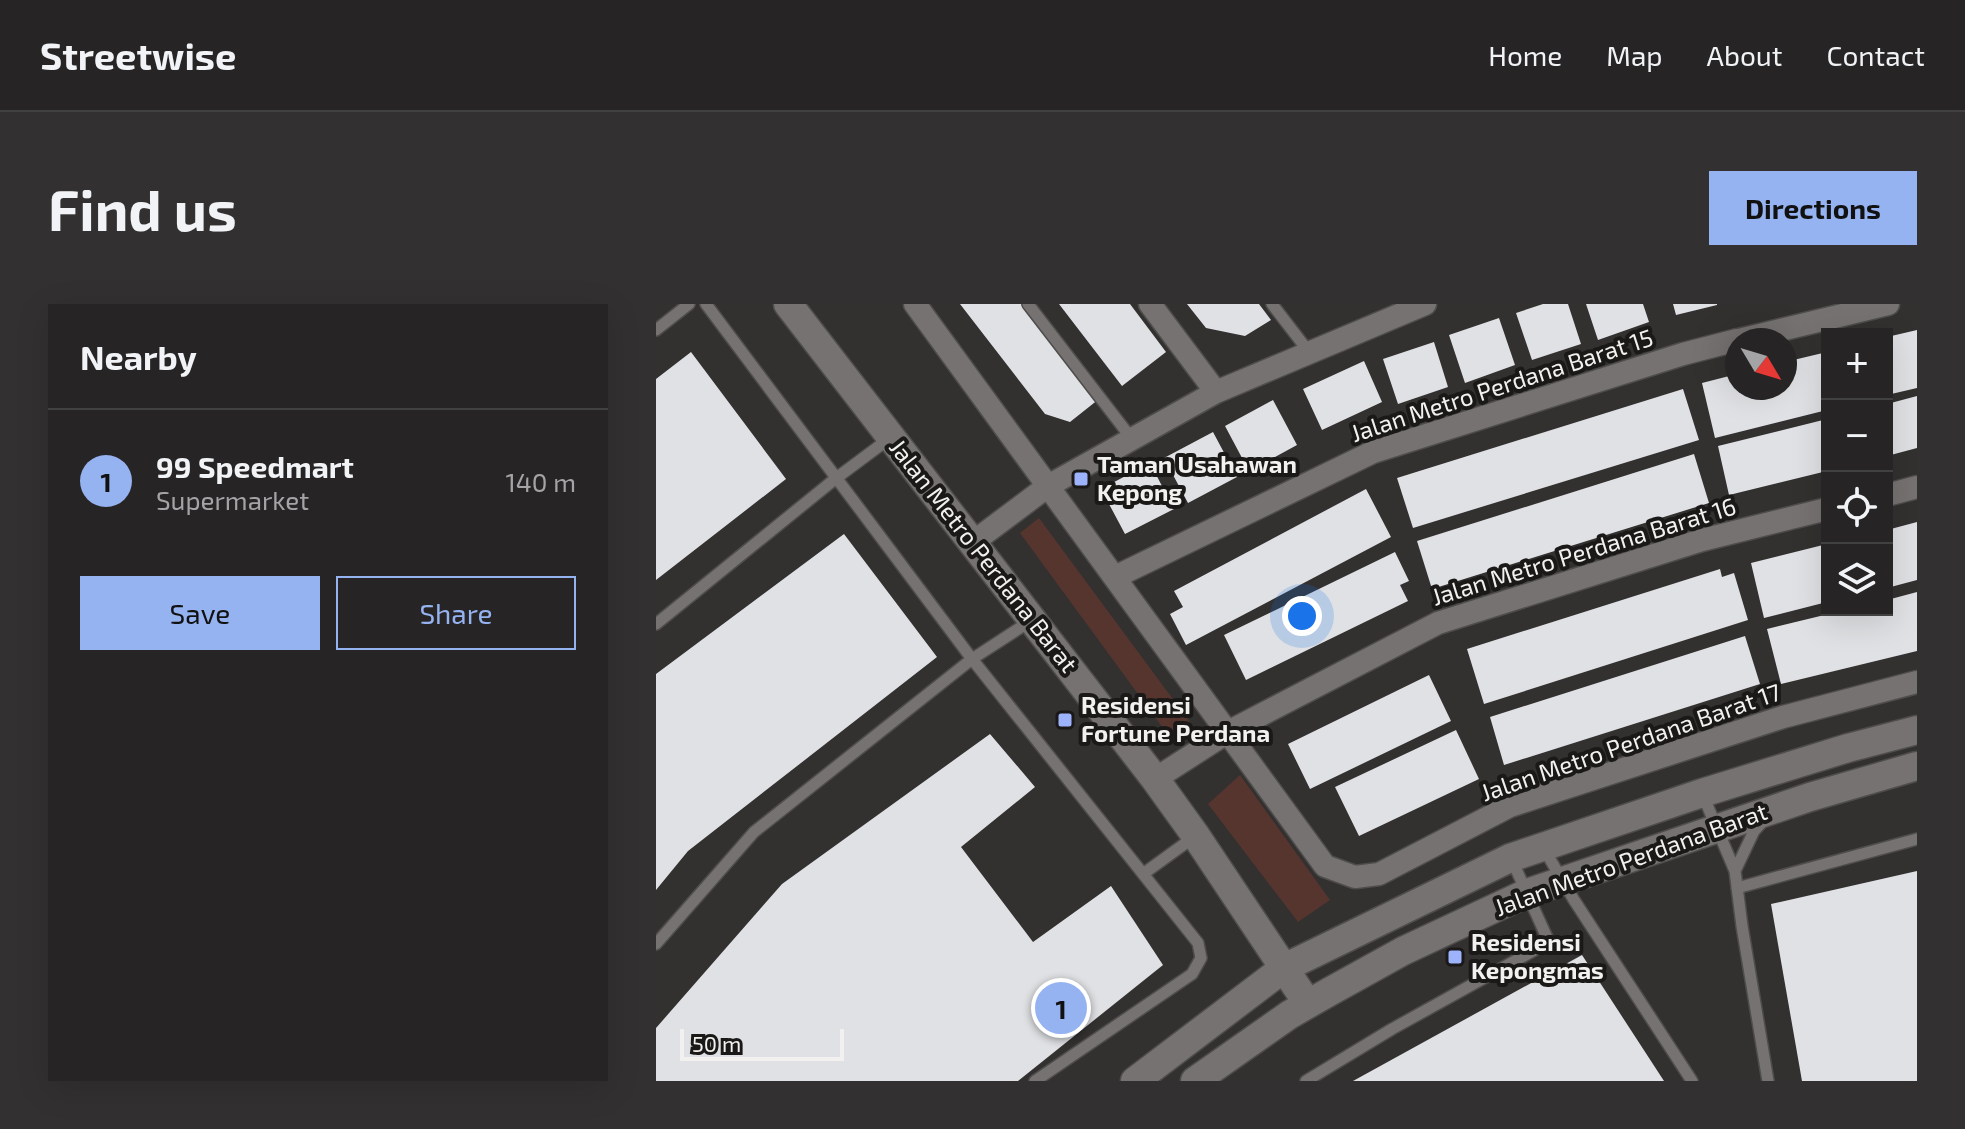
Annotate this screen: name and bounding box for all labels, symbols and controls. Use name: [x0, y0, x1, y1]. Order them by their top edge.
text: Streetwise: [40, 32, 236, 78]
text: Home: [1488, 38, 1562, 72]
text: Map: [1606, 38, 1663, 72]
text: About: [1707, 38, 1782, 72]
text: Contact: [1826, 38, 1925, 72]
button: Directions: [1709, 171, 1917, 245]
text: Find us: [48, 175, 237, 242]
street label: Jalan Metro Perdana Barat 15: [1347, 322, 1656, 447]
north arrow: [1725, 328, 1797, 400]
map controls: [1821, 328, 1893, 616]
button: +: [1821, 328, 1893, 400]
text: Nearby: [80, 336, 197, 377]
button: −: [1821, 400, 1893, 472]
street label: Jalan Metro Perdana Barat: [884, 433, 1084, 677]
text: 99 Speedmart: [156, 448, 354, 484]
place label: Taman Usahawan Kepong: [1097, 449, 1297, 506]
text: 1: [100, 466, 112, 497]
text: 140 m: [505, 466, 576, 497]
marker: Taman Usahawan Kepong: [1072, 470, 1090, 488]
button: locate: [1821, 472, 1893, 544]
text: Supermarket: [156, 484, 309, 515]
street label: Jalan Metro Perdana Barat 16: [1428, 490, 1739, 611]
button: layers: [1821, 544, 1893, 616]
button: Save: [80, 576, 320, 650]
button: Share: [336, 576, 576, 650]
your location: [1282, 596, 1322, 636]
street label: Jalan Metro Perdana Barat 17: [1477, 677, 1784, 807]
place label: Residensi Fortune Perdana: [1081, 690, 1270, 747]
marker: Residensi Fortune Perdana: [1056, 711, 1074, 729]
street label: Jalan Metro Perdana Barat: [1490, 796, 1771, 921]
place label: Residensi Kepongmas: [1471, 927, 1604, 984]
marker: Residensi Kepongmas: [1446, 948, 1464, 966]
pin: 1: [1035, 978, 1087, 1038]
scale bar: [680, 1025, 844, 1061]
text: 50 m: [692, 1030, 741, 1056]

